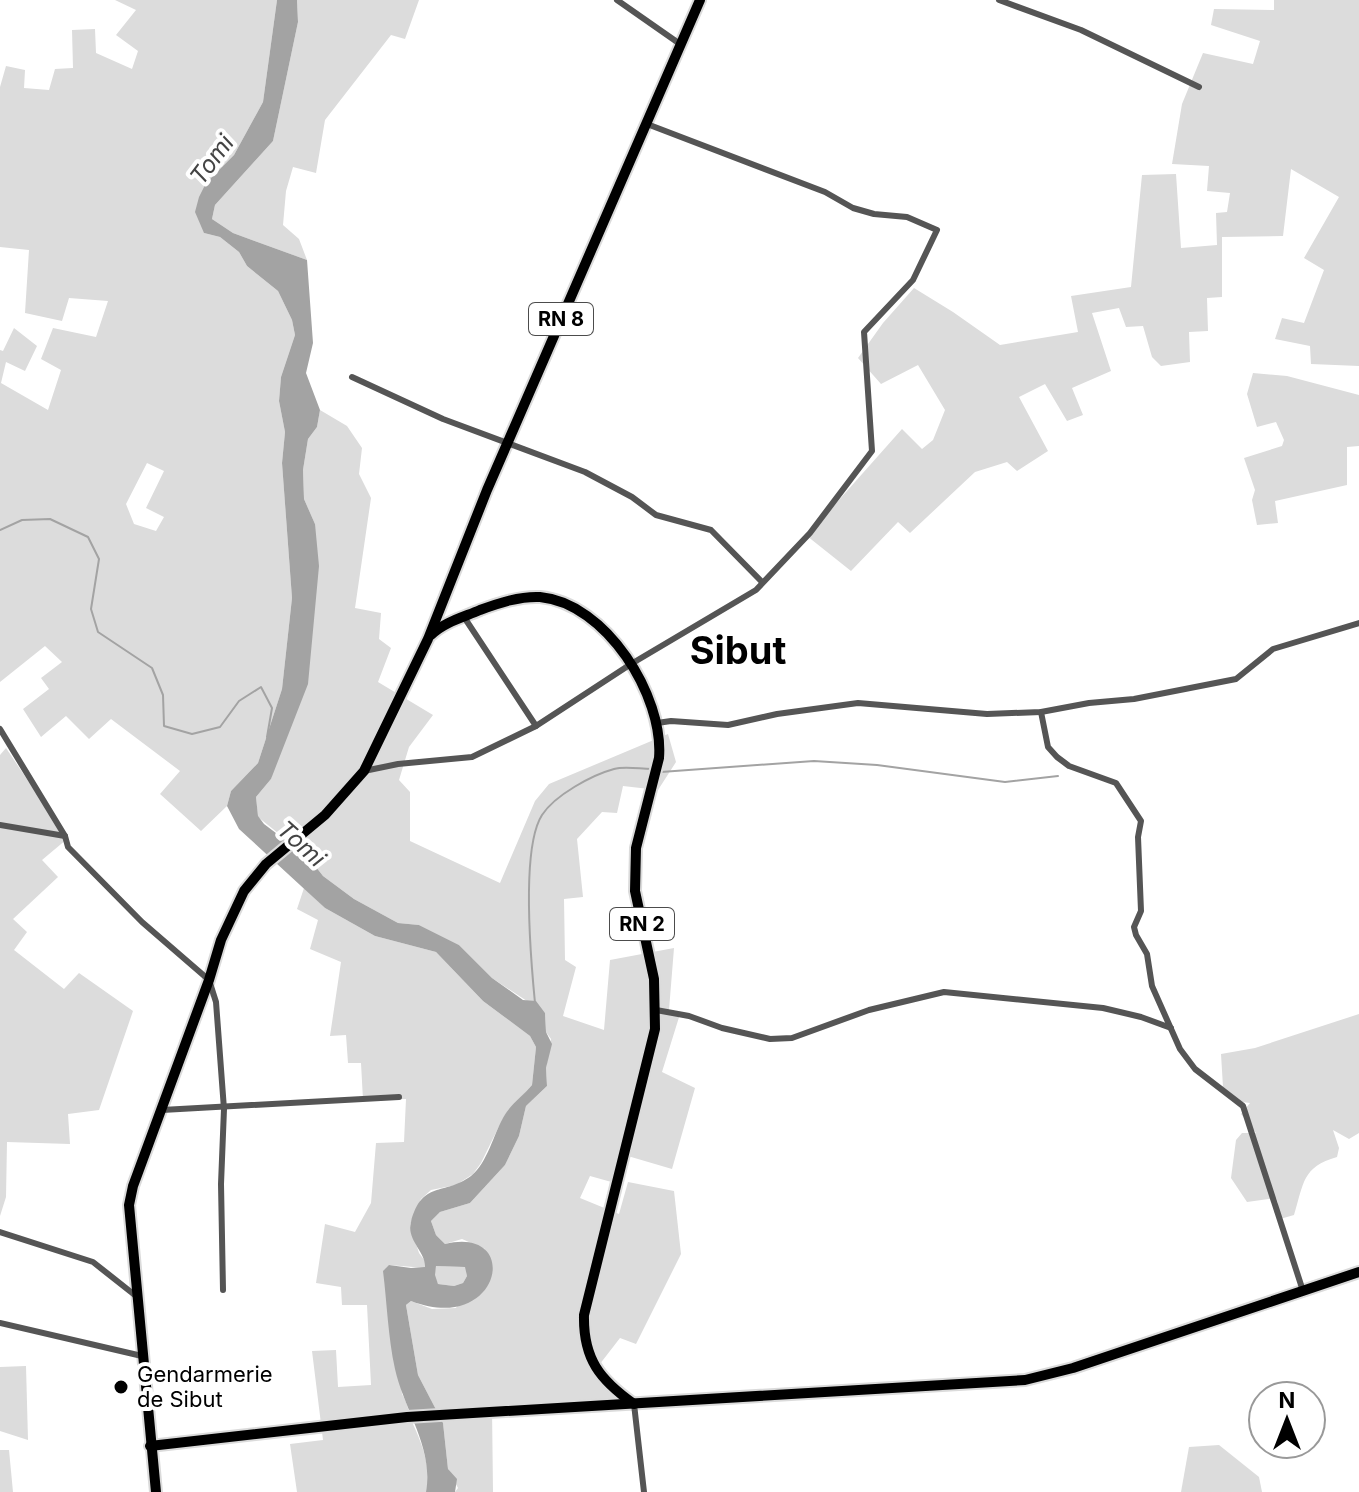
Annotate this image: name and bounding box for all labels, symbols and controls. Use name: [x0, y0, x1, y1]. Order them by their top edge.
water label: Tomi: [184, 128, 240, 190]
road number: RN 8: [529, 303, 593, 335]
district label: Sibut: [690, 627, 786, 673]
water label: Tomi: [271, 814, 332, 874]
road number: RN 2: [610, 908, 674, 940]
place label: Gendarmerie de Sibut: [137, 1361, 273, 1412]
marker: Gendarmerie de Sibut: [112, 1378, 130, 1396]
north arrow: [1247, 1380, 1327, 1460]
text: N: [1279, 1387, 1295, 1413]

